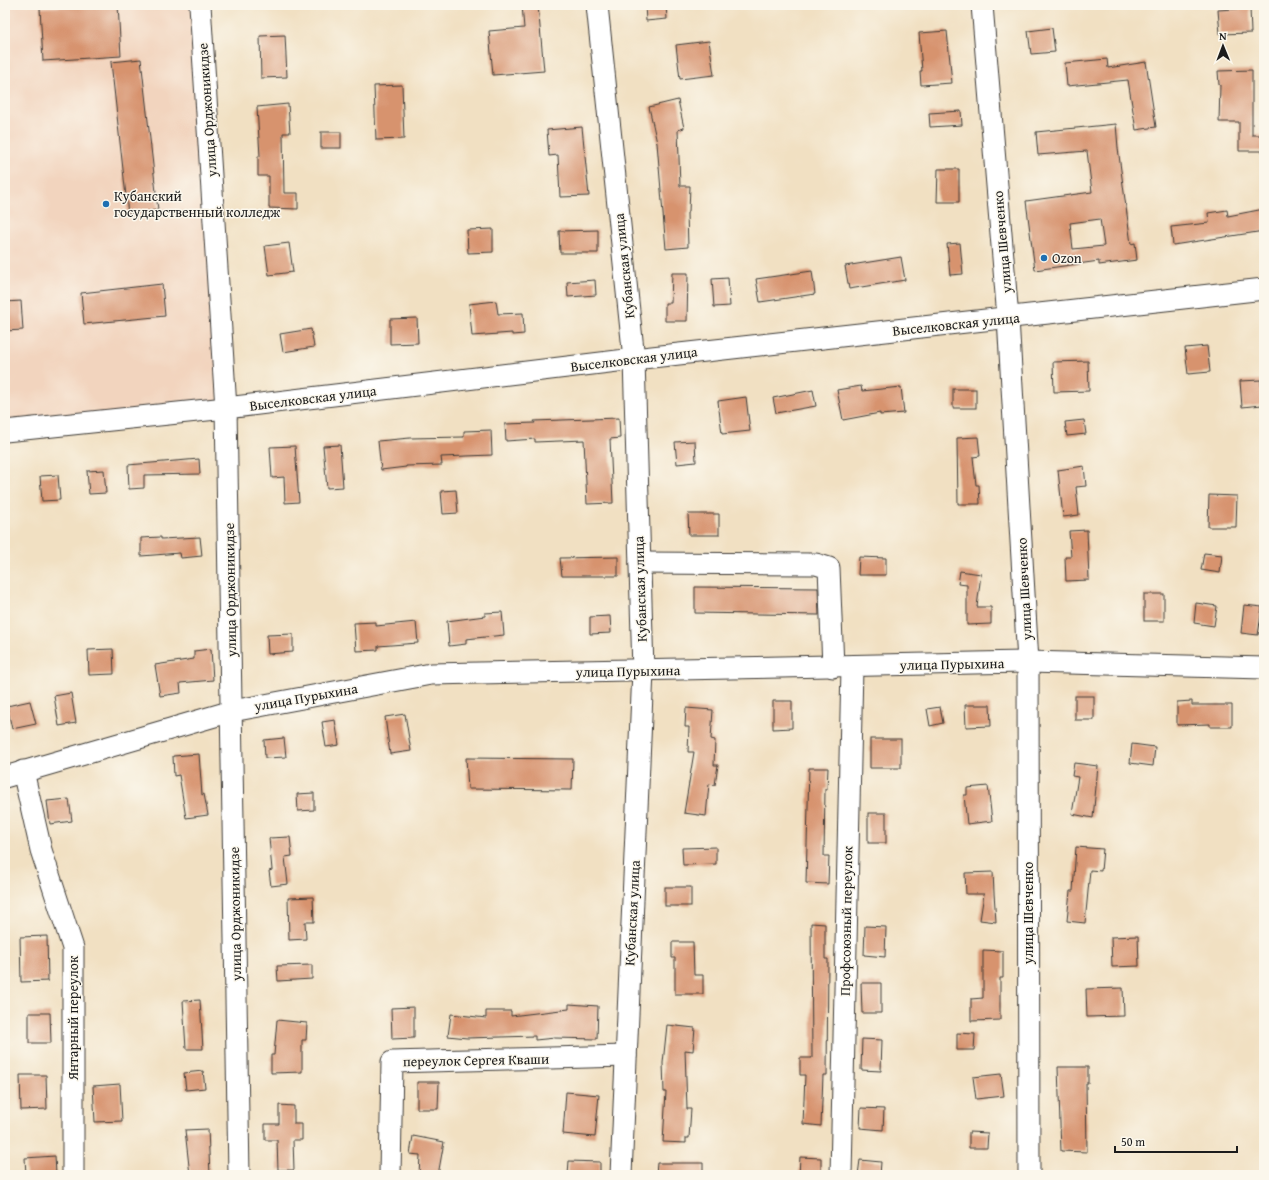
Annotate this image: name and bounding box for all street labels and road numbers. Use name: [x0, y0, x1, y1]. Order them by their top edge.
street label: улица Орджоникидзе: [192, 42, 222, 179]
street label: улица Шевченко: [988, 190, 1017, 295]
street label: Кубанская улица: [608, 212, 639, 320]
street label: Выселковская улица: [891, 307, 1021, 341]
street label: Выселковская улица: [569, 341, 699, 377]
street label: Выселковская улица: [248, 380, 378, 416]
street label: улица Орджоникидзе: [219, 522, 241, 658]
street label: Кубанская улица: [628, 535, 652, 642]
street label: улица Шевченко: [1011, 537, 1037, 642]
street label: улица Пурыхина: [899, 653, 1005, 675]
street label: улица Пурыхина: [575, 660, 681, 682]
street label: улица Пурыхина: [252, 678, 360, 716]
street label: Профсоюзный переулок: [835, 845, 857, 996]
street label: улица Орджоникидзе: [224, 846, 246, 982]
street label: Кубанская улица: [619, 859, 645, 966]
street label: улица Шевченко: [1018, 862, 1038, 965]
street label: Янтарный переулок: [63, 955, 83, 1081]
street label: переулок Сергея Кваши: [403, 1049, 549, 1071]

